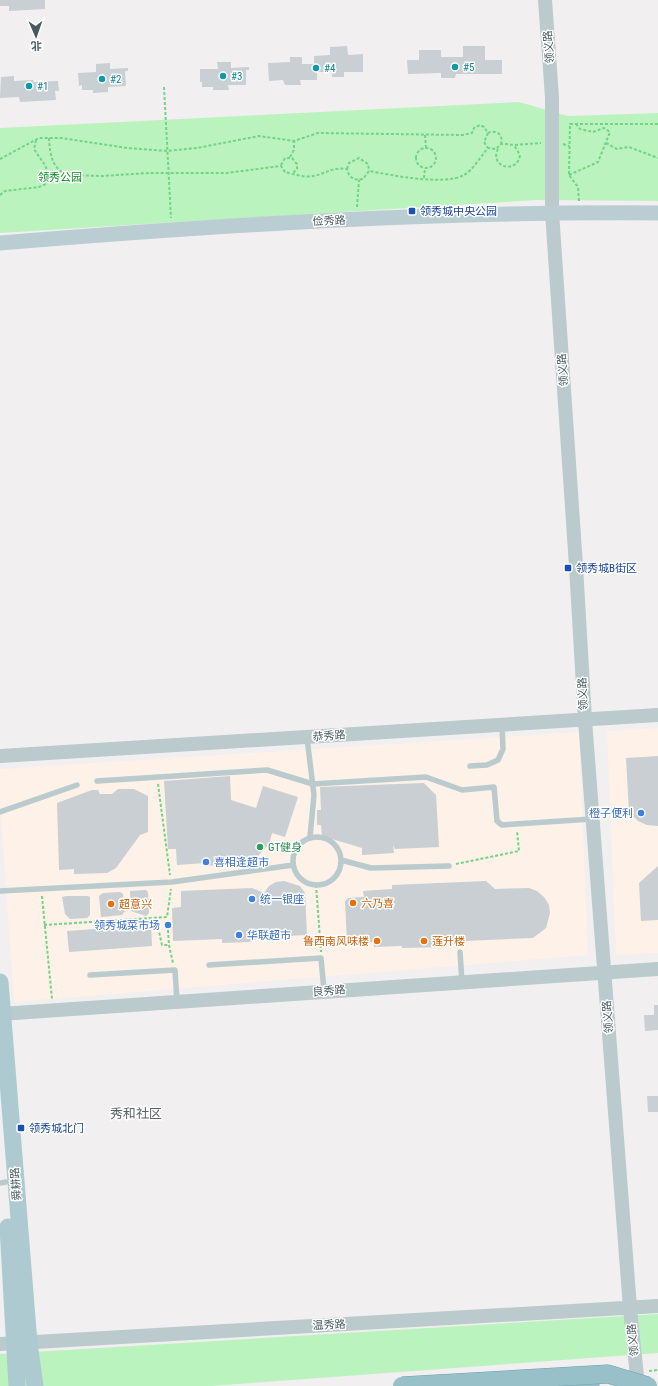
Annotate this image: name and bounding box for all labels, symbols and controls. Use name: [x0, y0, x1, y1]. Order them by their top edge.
north arrow: [16, 16, 56, 56]
street label: 领义路: [541, 30, 557, 64]
text: 北: [31, 39, 42, 52]
place label: #5: [463, 61, 474, 74]
place label: #4: [324, 62, 336, 75]
marker: #5: [450, 62, 460, 72]
marker: #4: [311, 63, 321, 73]
place label: #3: [231, 70, 242, 83]
marker: #3: [218, 71, 228, 81]
place label: #2: [110, 73, 121, 86]
marker: #2: [97, 74, 107, 84]
place label: #1: [37, 80, 48, 93]
marker: #1: [24, 81, 34, 91]
park label: 领秀公园: [38, 171, 82, 184]
place label: 领秀城中央公园: [420, 205, 497, 218]
marker: 领秀城中央公园: [407, 206, 417, 216]
street label: 俭秀路: [312, 214, 346, 228]
street label: 领义路: [555, 353, 571, 387]
place label: 领秀城B街区: [576, 562, 637, 575]
marker: 领秀城B街区: [563, 563, 573, 573]
street label: 领义路: [576, 677, 590, 711]
street label: 恭秀路: [312, 728, 346, 744]
place label: 橙子便利: [589, 807, 633, 820]
marker: 橙子便利: [636, 808, 646, 818]
place label: GT健身: [268, 841, 302, 854]
marker: GT健身: [255, 842, 265, 852]
place label: 喜相逢超市: [214, 856, 269, 869]
marker: 喜相逢超市: [201, 857, 211, 867]
place label: 统一银座: [260, 893, 304, 906]
marker: 统一银座: [247, 894, 257, 904]
place label: 六乃喜: [361, 897, 394, 910]
place label: 超意兴: [119, 898, 152, 911]
marker: 六乃喜: [348, 898, 358, 908]
marker: 超意兴: [106, 899, 116, 909]
place label: 领秀城菜市场: [94, 919, 160, 932]
marker: 领秀城菜市场: [163, 920, 173, 930]
place label: 华联超市: [247, 929, 291, 942]
marker: 华联超市: [234, 930, 244, 940]
place label: 鲁西南风味楼: [303, 935, 369, 948]
place label: 莲升楼: [432, 935, 465, 948]
marker: 鲁西南风味楼: [372, 936, 382, 946]
marker: 莲升楼: [419, 936, 429, 946]
street label: 良秀路: [312, 983, 346, 999]
street label: 领义路: [600, 1000, 616, 1034]
district label: 秀和社区: [110, 1106, 162, 1121]
place label: 领秀城北门: [29, 1122, 84, 1135]
marker: 领秀城北门: [16, 1123, 26, 1133]
street label: 舜耕路: [8, 1167, 24, 1201]
street label: 温秀路: [312, 1318, 346, 1332]
street label: 领义路: [625, 1323, 641, 1357]

